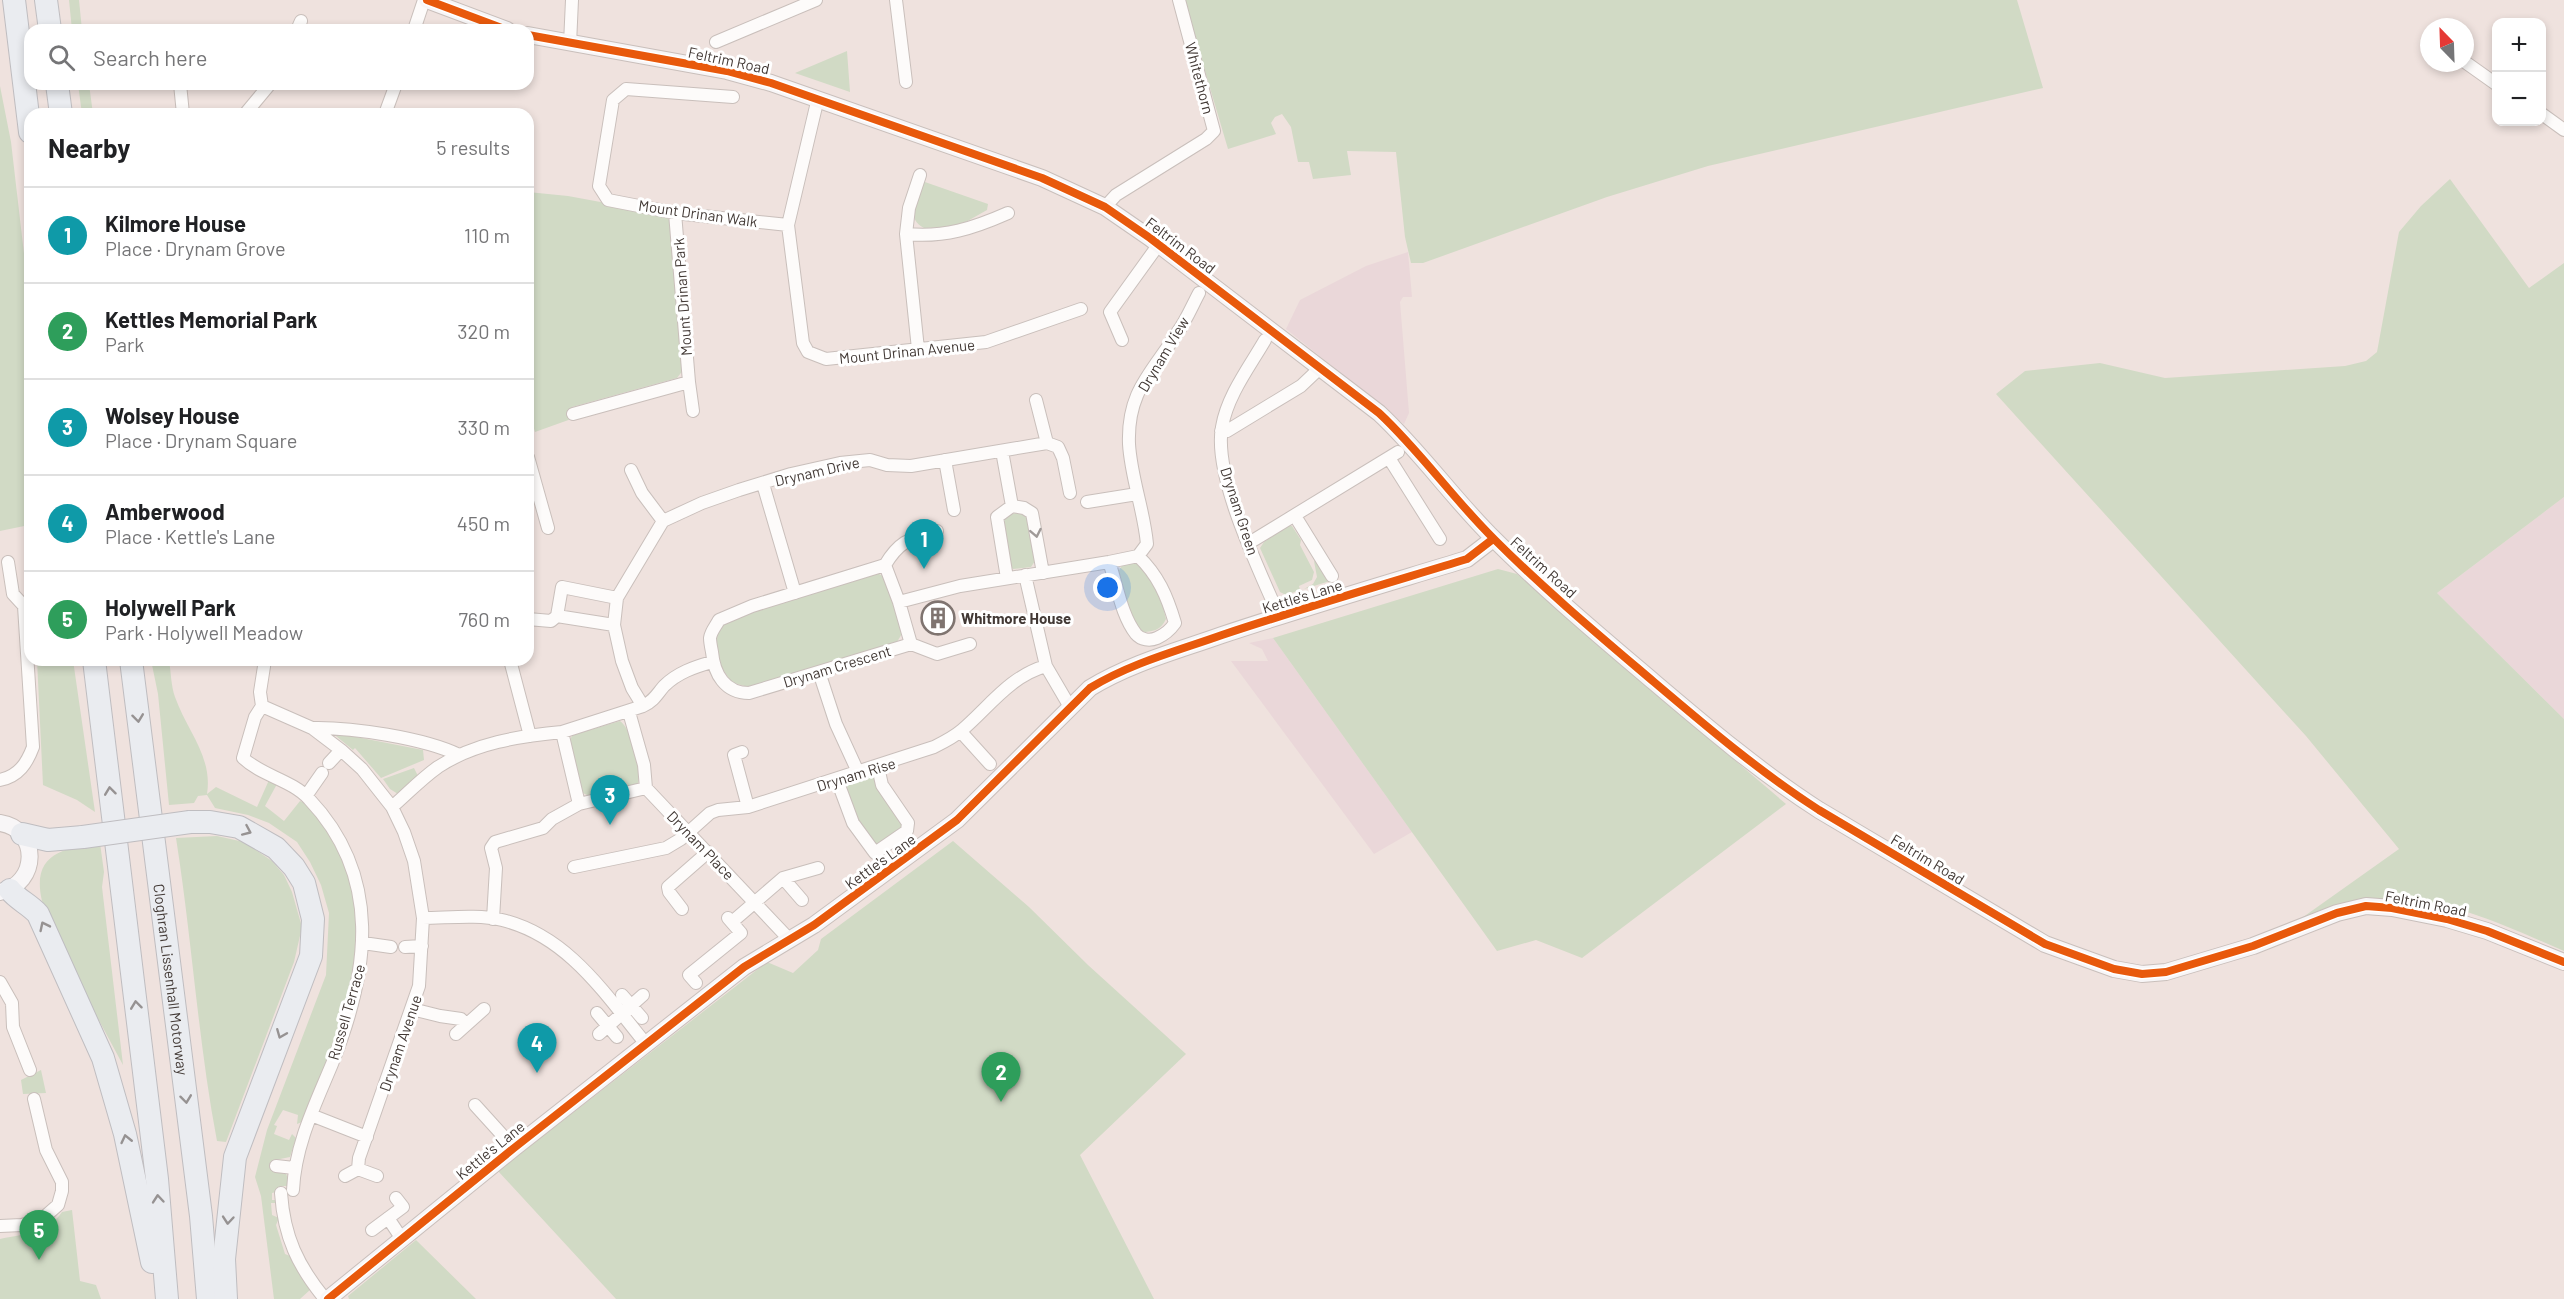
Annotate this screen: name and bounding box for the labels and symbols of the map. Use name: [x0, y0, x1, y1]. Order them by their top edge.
north arrow: [2420, 18, 2474, 72]
street label: Whitethorn: [1182, 40, 1218, 116]
street label: Feltrim Road: [687, 43, 771, 77]
street label: Mount Drinan Walk: [637, 196, 759, 230]
street label: Feltrim Road: [1143, 213, 1219, 277]
street label: Mount Drinan Park: [669, 237, 695, 357]
street label: Drynam View: [1134, 313, 1193, 395]
street label: Mount Drinan Avenue: [838, 335, 976, 367]
street label: Drynam Drive: [773, 452, 861, 490]
street label: Drynam Green: [1217, 465, 1263, 557]
pin: 1: [904, 520, 944, 569]
one-way arrow: [1029, 527, 1042, 537]
street label: Feltrim Road: [1507, 533, 1581, 601]
your location: [1093, 573, 1122, 602]
street label: Kettle's Lane: [1260, 575, 1344, 617]
building icon: Whitmore House: [920, 600, 956, 636]
place label: Whitmore House: [961, 609, 1071, 627]
street label: Drynam Crescent: [781, 641, 893, 691]
one-way arrow: [131, 713, 144, 723]
street label: Drynam Rise: [814, 753, 898, 795]
pin: 3: [590, 776, 630, 825]
one-way arrow: [104, 786, 116, 795]
street label: Drynam Place: [664, 807, 738, 883]
one-way arrow: [241, 824, 252, 836]
street label: Kettle's Lane: [841, 829, 919, 893]
street label: Feltrim Road: [1888, 830, 1968, 888]
street label: Cloghran Lissenhall Motorway: [150, 883, 192, 1076]
street label: Feltrim Road: [2384, 886, 2468, 920]
one-way arrow: [39, 921, 51, 932]
street label: Russell Terrace: [324, 962, 368, 1062]
street label: Drynam Avenue: [375, 992, 425, 1094]
one-way arrow: [130, 1001, 142, 1010]
pin: 4: [518, 1024, 556, 1073]
one-way arrow: [276, 1028, 288, 1039]
pin: 2: [982, 1052, 1020, 1102]
one-way arrow: [180, 1094, 192, 1104]
street label: Kettle's Lane: [452, 1117, 528, 1183]
one-way arrow: [120, 1134, 133, 1144]
one-way arrow: [152, 1194, 165, 1203]
pin: 5: [20, 1210, 58, 1260]
one-way arrow: [222, 1216, 235, 1225]

